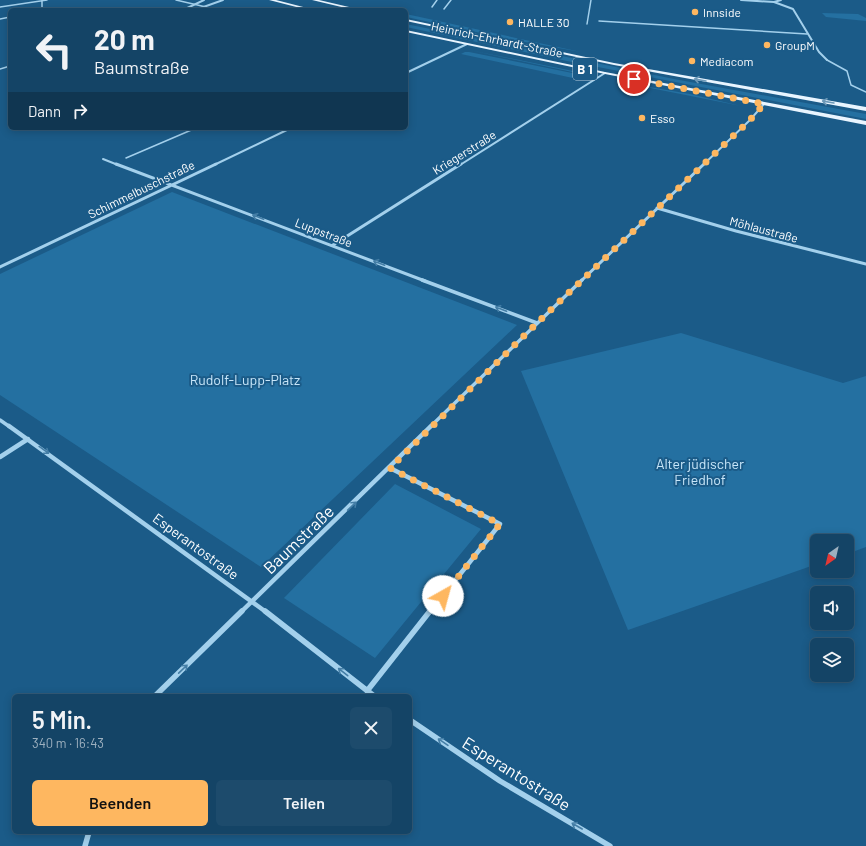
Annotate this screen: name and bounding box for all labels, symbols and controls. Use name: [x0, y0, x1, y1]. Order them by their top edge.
place label: Innside: [703, 5, 741, 19]
marker: Innside: [690, 7, 700, 17]
place label: HALLE 30: [518, 15, 569, 29]
marker: HALLE 30: [505, 17, 515, 27]
street label: Heinrich-Ehrhardt-Straße: [430, 18, 564, 60]
text: 20 m: [94, 22, 155, 56]
icon: left: [28, 24, 80, 76]
place label: GroupM: [775, 38, 815, 52]
marker: GroupM: [762, 40, 772, 50]
place label: Mediacom: [700, 54, 753, 68]
text: Baumstraße: [94, 56, 189, 78]
marker: Mediacom: [687, 56, 697, 66]
road number: B 1: [573, 58, 597, 80]
pin: [617, 62, 651, 96]
icon: arrive: [623, 68, 645, 90]
one-way arrow: [693, 76, 706, 84]
one-way arrow: [821, 98, 834, 106]
icon: right: [69, 100, 91, 122]
text: Dann: [28, 102, 61, 120]
place label: Esso: [650, 111, 675, 125]
marker: Esso: [637, 113, 647, 123]
street label: Kriegerstraße: [430, 127, 498, 177]
street label: Schimmelbuschstraße: [85, 157, 197, 221]
one-way arrow: [251, 213, 264, 220]
street label: Möhlaustraße: [728, 213, 800, 245]
street label: Luppstraße: [293, 215, 355, 249]
one-way arrow: [374, 259, 386, 267]
one-way arrow: [495, 305, 507, 313]
park label: Rudolf-Lupp-Platz: [190, 371, 300, 388]
one-way arrow: [38, 446, 49, 454]
park label: Alter jüdischer Friedhof: [656, 455, 744, 488]
street label: Baumstraße: [259, 500, 337, 578]
one-way arrow: [347, 501, 357, 511]
street label: Esperantostraße: [150, 509, 242, 583]
north arrow: [810, 534, 854, 578]
map controls: [810, 534, 854, 682]
position arrow: [422, 575, 464, 617]
button: sound: [810, 586, 854, 630]
button: layers: [810, 638, 854, 682]
one-way arrow: [178, 664, 188, 674]
one-way arrow: [338, 668, 349, 677]
text: 5 Min.: [32, 705, 92, 734]
button: close: [350, 707, 392, 749]
street label: Esperantostraße: [459, 732, 575, 814]
text: 340 m · 16:43: [32, 735, 104, 751]
one-way arrow: [437, 738, 449, 746]
button: Beenden: [32, 780, 208, 826]
button: Teilen: [216, 780, 392, 826]
one-way arrow: [571, 822, 583, 830]

